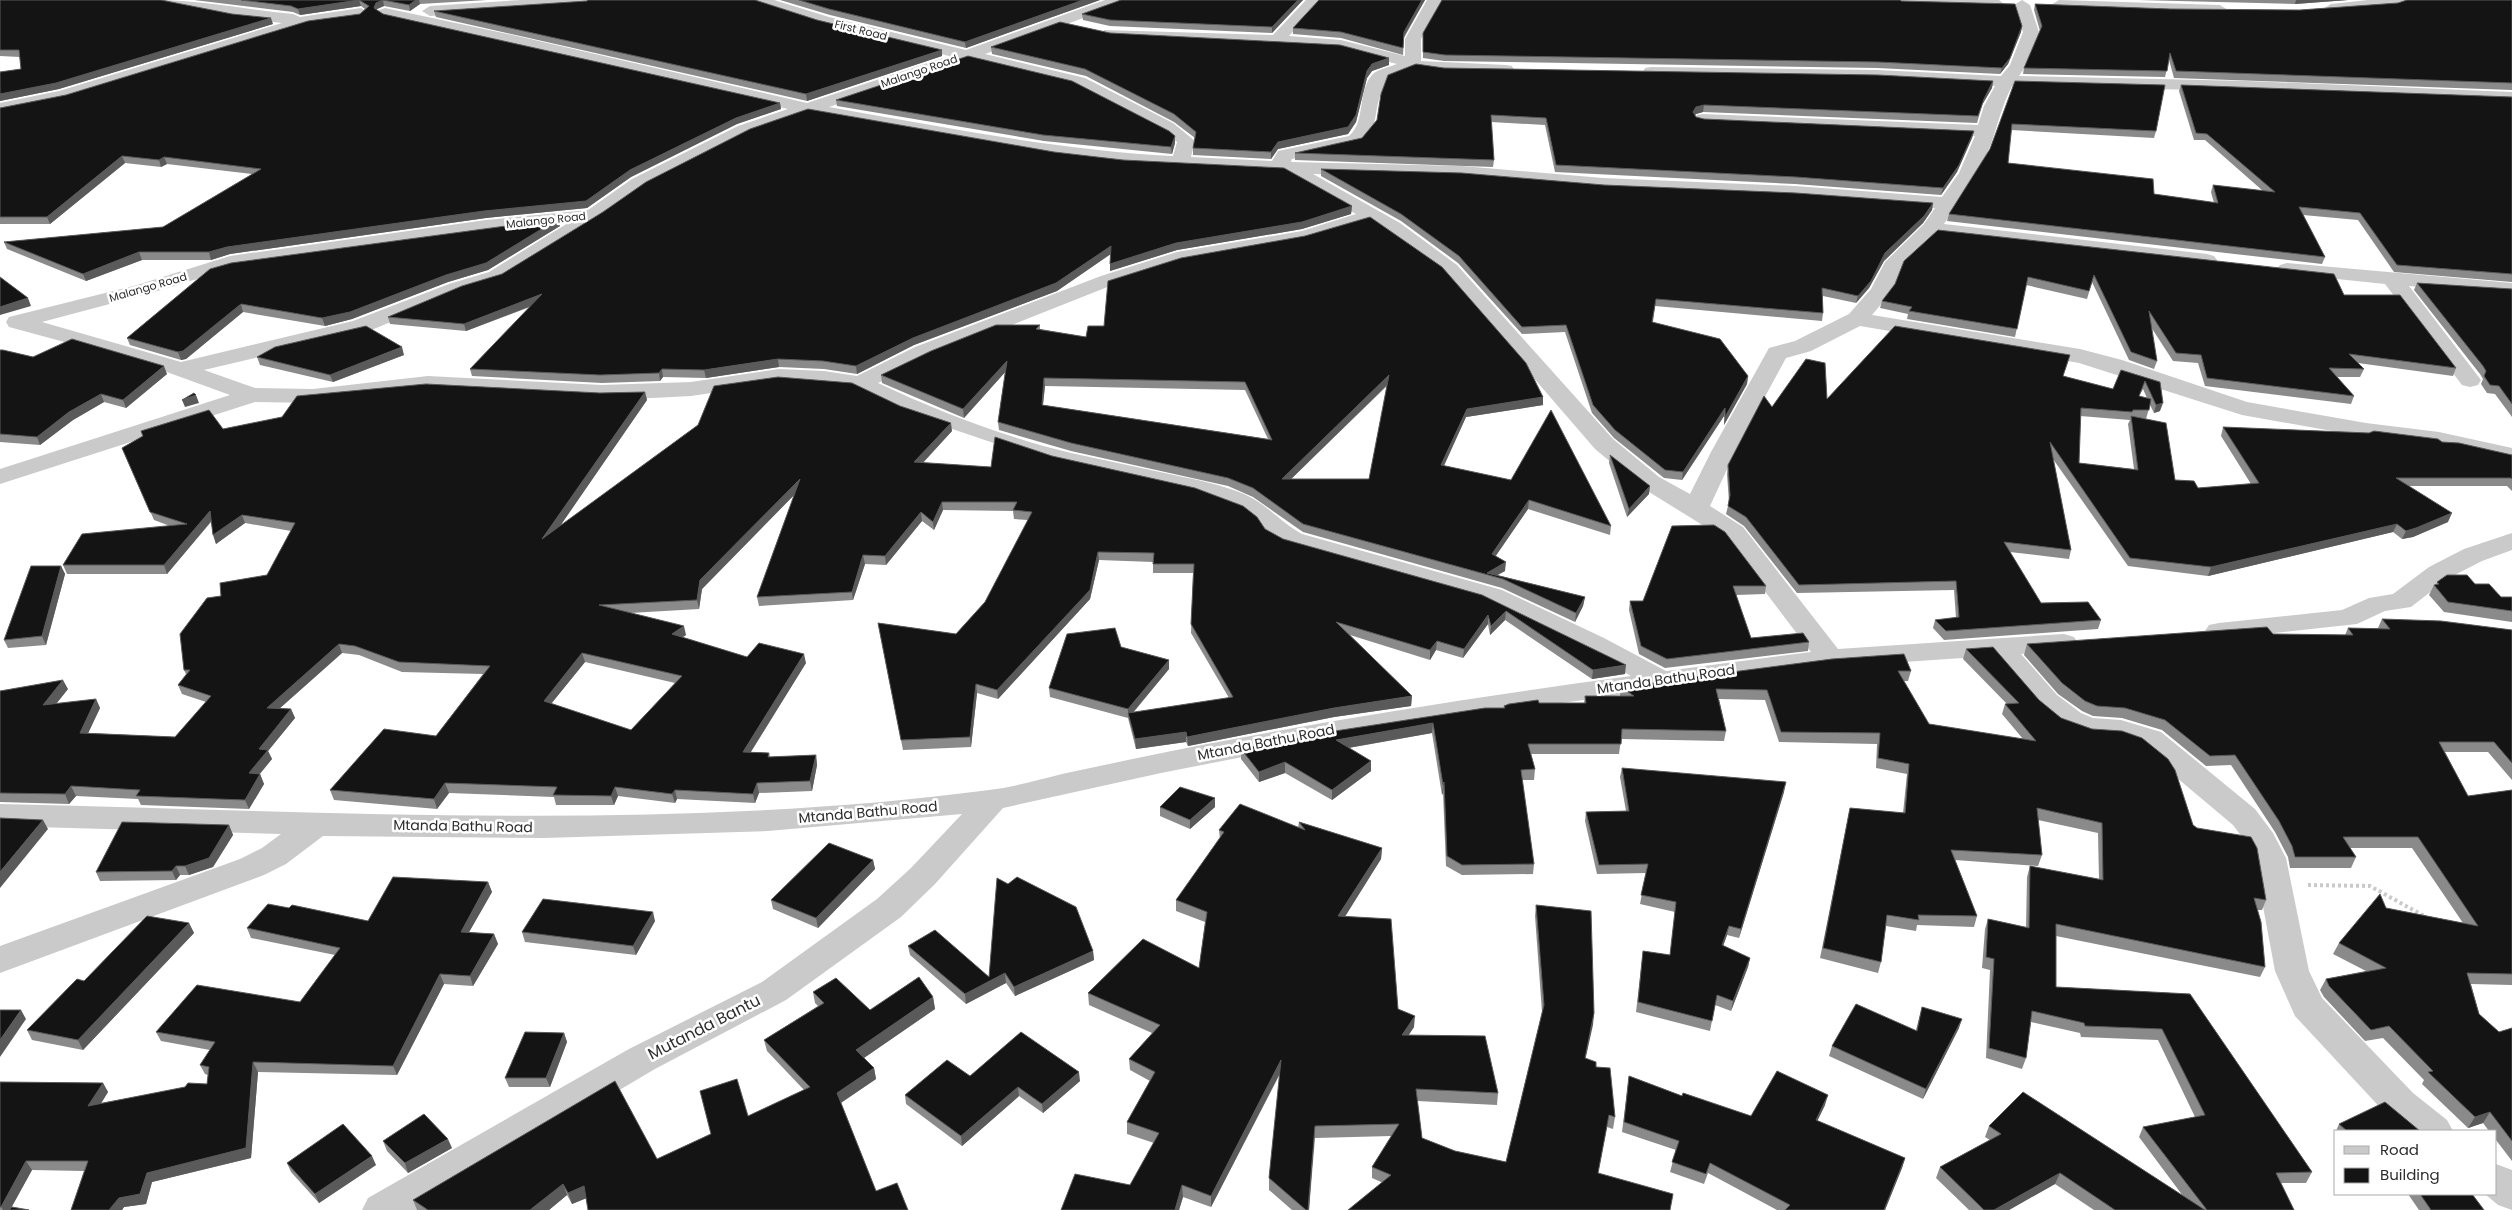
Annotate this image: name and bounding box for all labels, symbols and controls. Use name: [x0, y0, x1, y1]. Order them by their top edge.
street label: First Road: [833, 16, 889, 44]
street label: Malango Road: [879, 50, 959, 92]
street label: Malango Road: [505, 208, 587, 232]
street label: Malango Road: [107, 268, 189, 306]
street label: Mtanda Bathu Road: [1596, 659, 1736, 699]
street label: Mtanda Bathu Road: [1196, 719, 1336, 765]
street label: Mtanda Bathu Road: [798, 796, 938, 828]
street label: Mtanda Bathu Road: [393, 815, 533, 837]
street label: Mutanda Bantu: [644, 989, 764, 1065]
legend: [2334, 1130, 2497, 1195]
text: Road: [2380, 1139, 2419, 1160]
text: Building: [2380, 1164, 2440, 1185]

